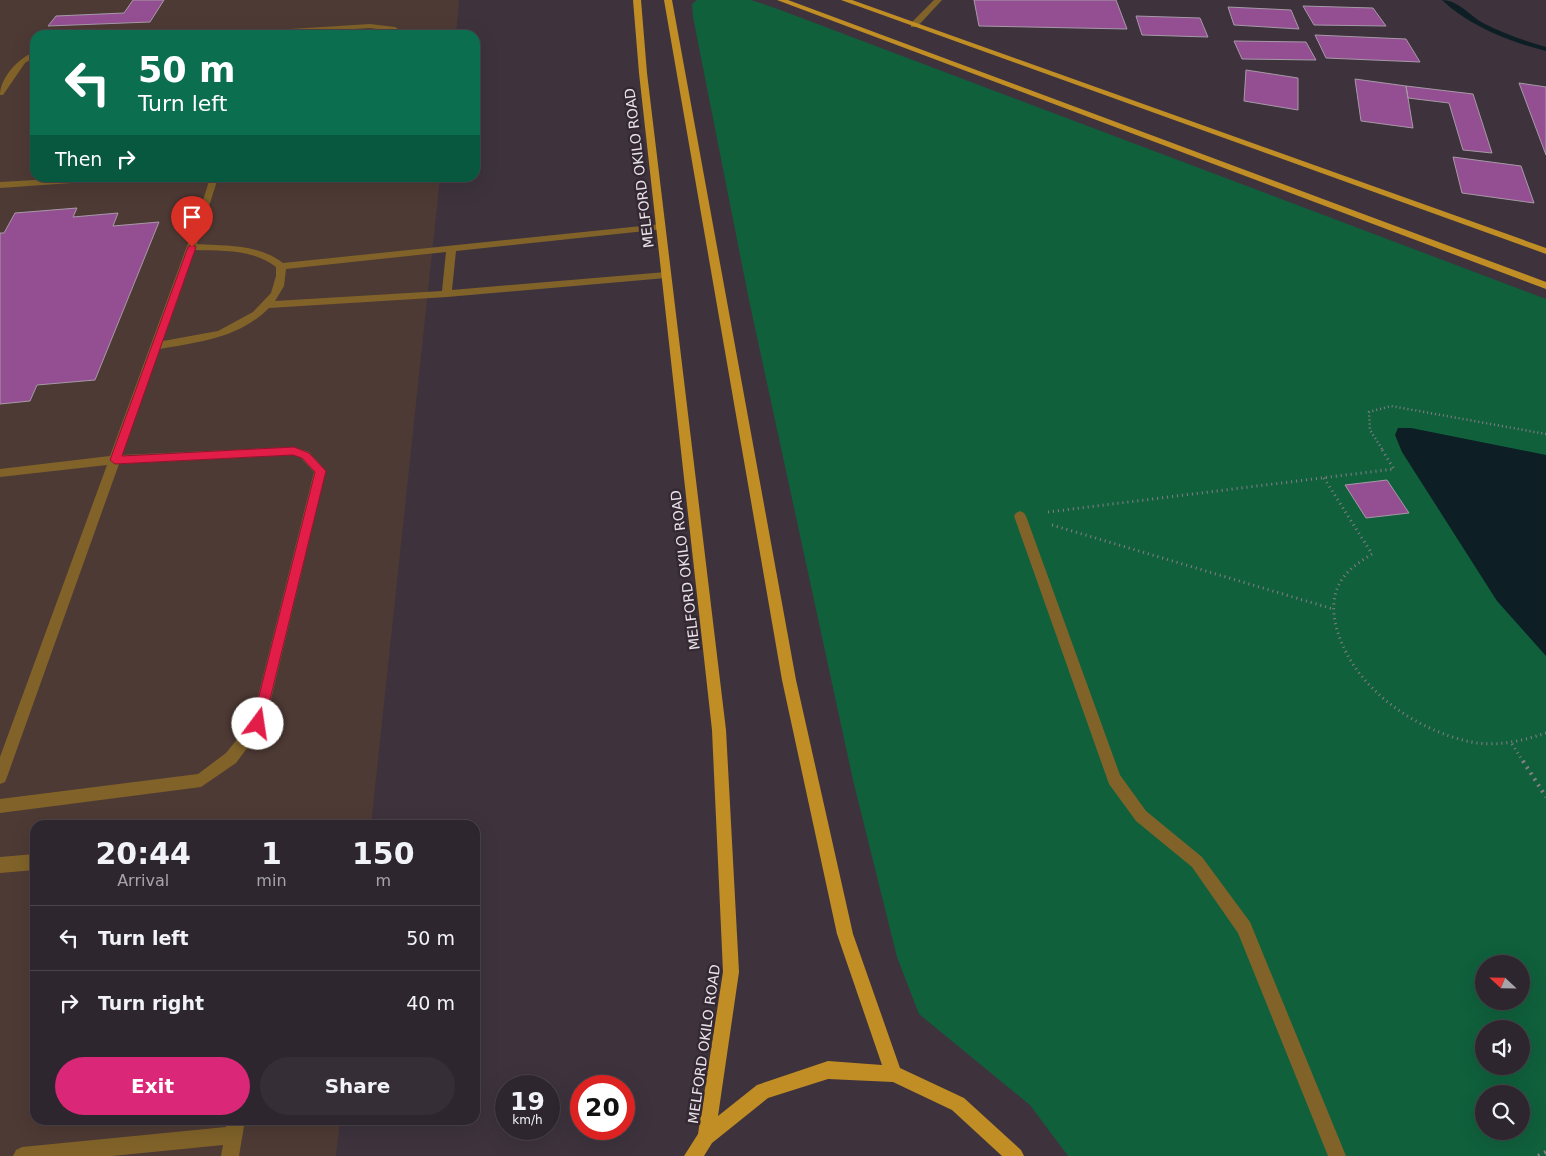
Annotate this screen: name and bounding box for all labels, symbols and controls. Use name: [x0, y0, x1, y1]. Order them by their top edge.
icon: left: [55, 50, 120, 115]
text: 50 m: [138, 50, 235, 90]
street label: MELFORD OKILO ROAD: [621, 87, 657, 249]
text: Turn left: [138, 91, 227, 116]
icon: right: [112, 145, 140, 173]
text: Then: [55, 148, 102, 170]
pin: [171, 196, 213, 247]
icon: arrive: [178, 203, 206, 231]
street label: MELFORD OKILO ROAD: [667, 489, 703, 651]
position arrow: [231, 697, 283, 749]
text: 20:44: [95, 836, 191, 871]
text: 1: [261, 836, 282, 871]
text: 150: [352, 836, 415, 871]
text: Arrival: [117, 871, 169, 890]
text: min: [256, 871, 287, 890]
text: m: [375, 871, 391, 890]
icon: left: [55, 924, 83, 952]
text: Turn left: [98, 927, 189, 949]
text: 50 m: [406, 927, 455, 949]
north arrow: [1475, 955, 1530, 1010]
map controls: [1475, 955, 1530, 1140]
street label: MELFORD OKILO ROAD: [685, 963, 723, 1125]
icon: right: [55, 989, 83, 1017]
text: Turn right: [98, 992, 204, 1014]
text: 40 m: [406, 992, 455, 1014]
button: sound: [1475, 1020, 1530, 1075]
button: Exit: [55, 1057, 250, 1115]
button: Share: [260, 1057, 455, 1115]
speed limit sign: 20: [570, 1075, 635, 1140]
button: search: [1475, 1085, 1530, 1140]
text: 19: [510, 1087, 545, 1116]
text: km/h: [512, 1113, 543, 1127]

